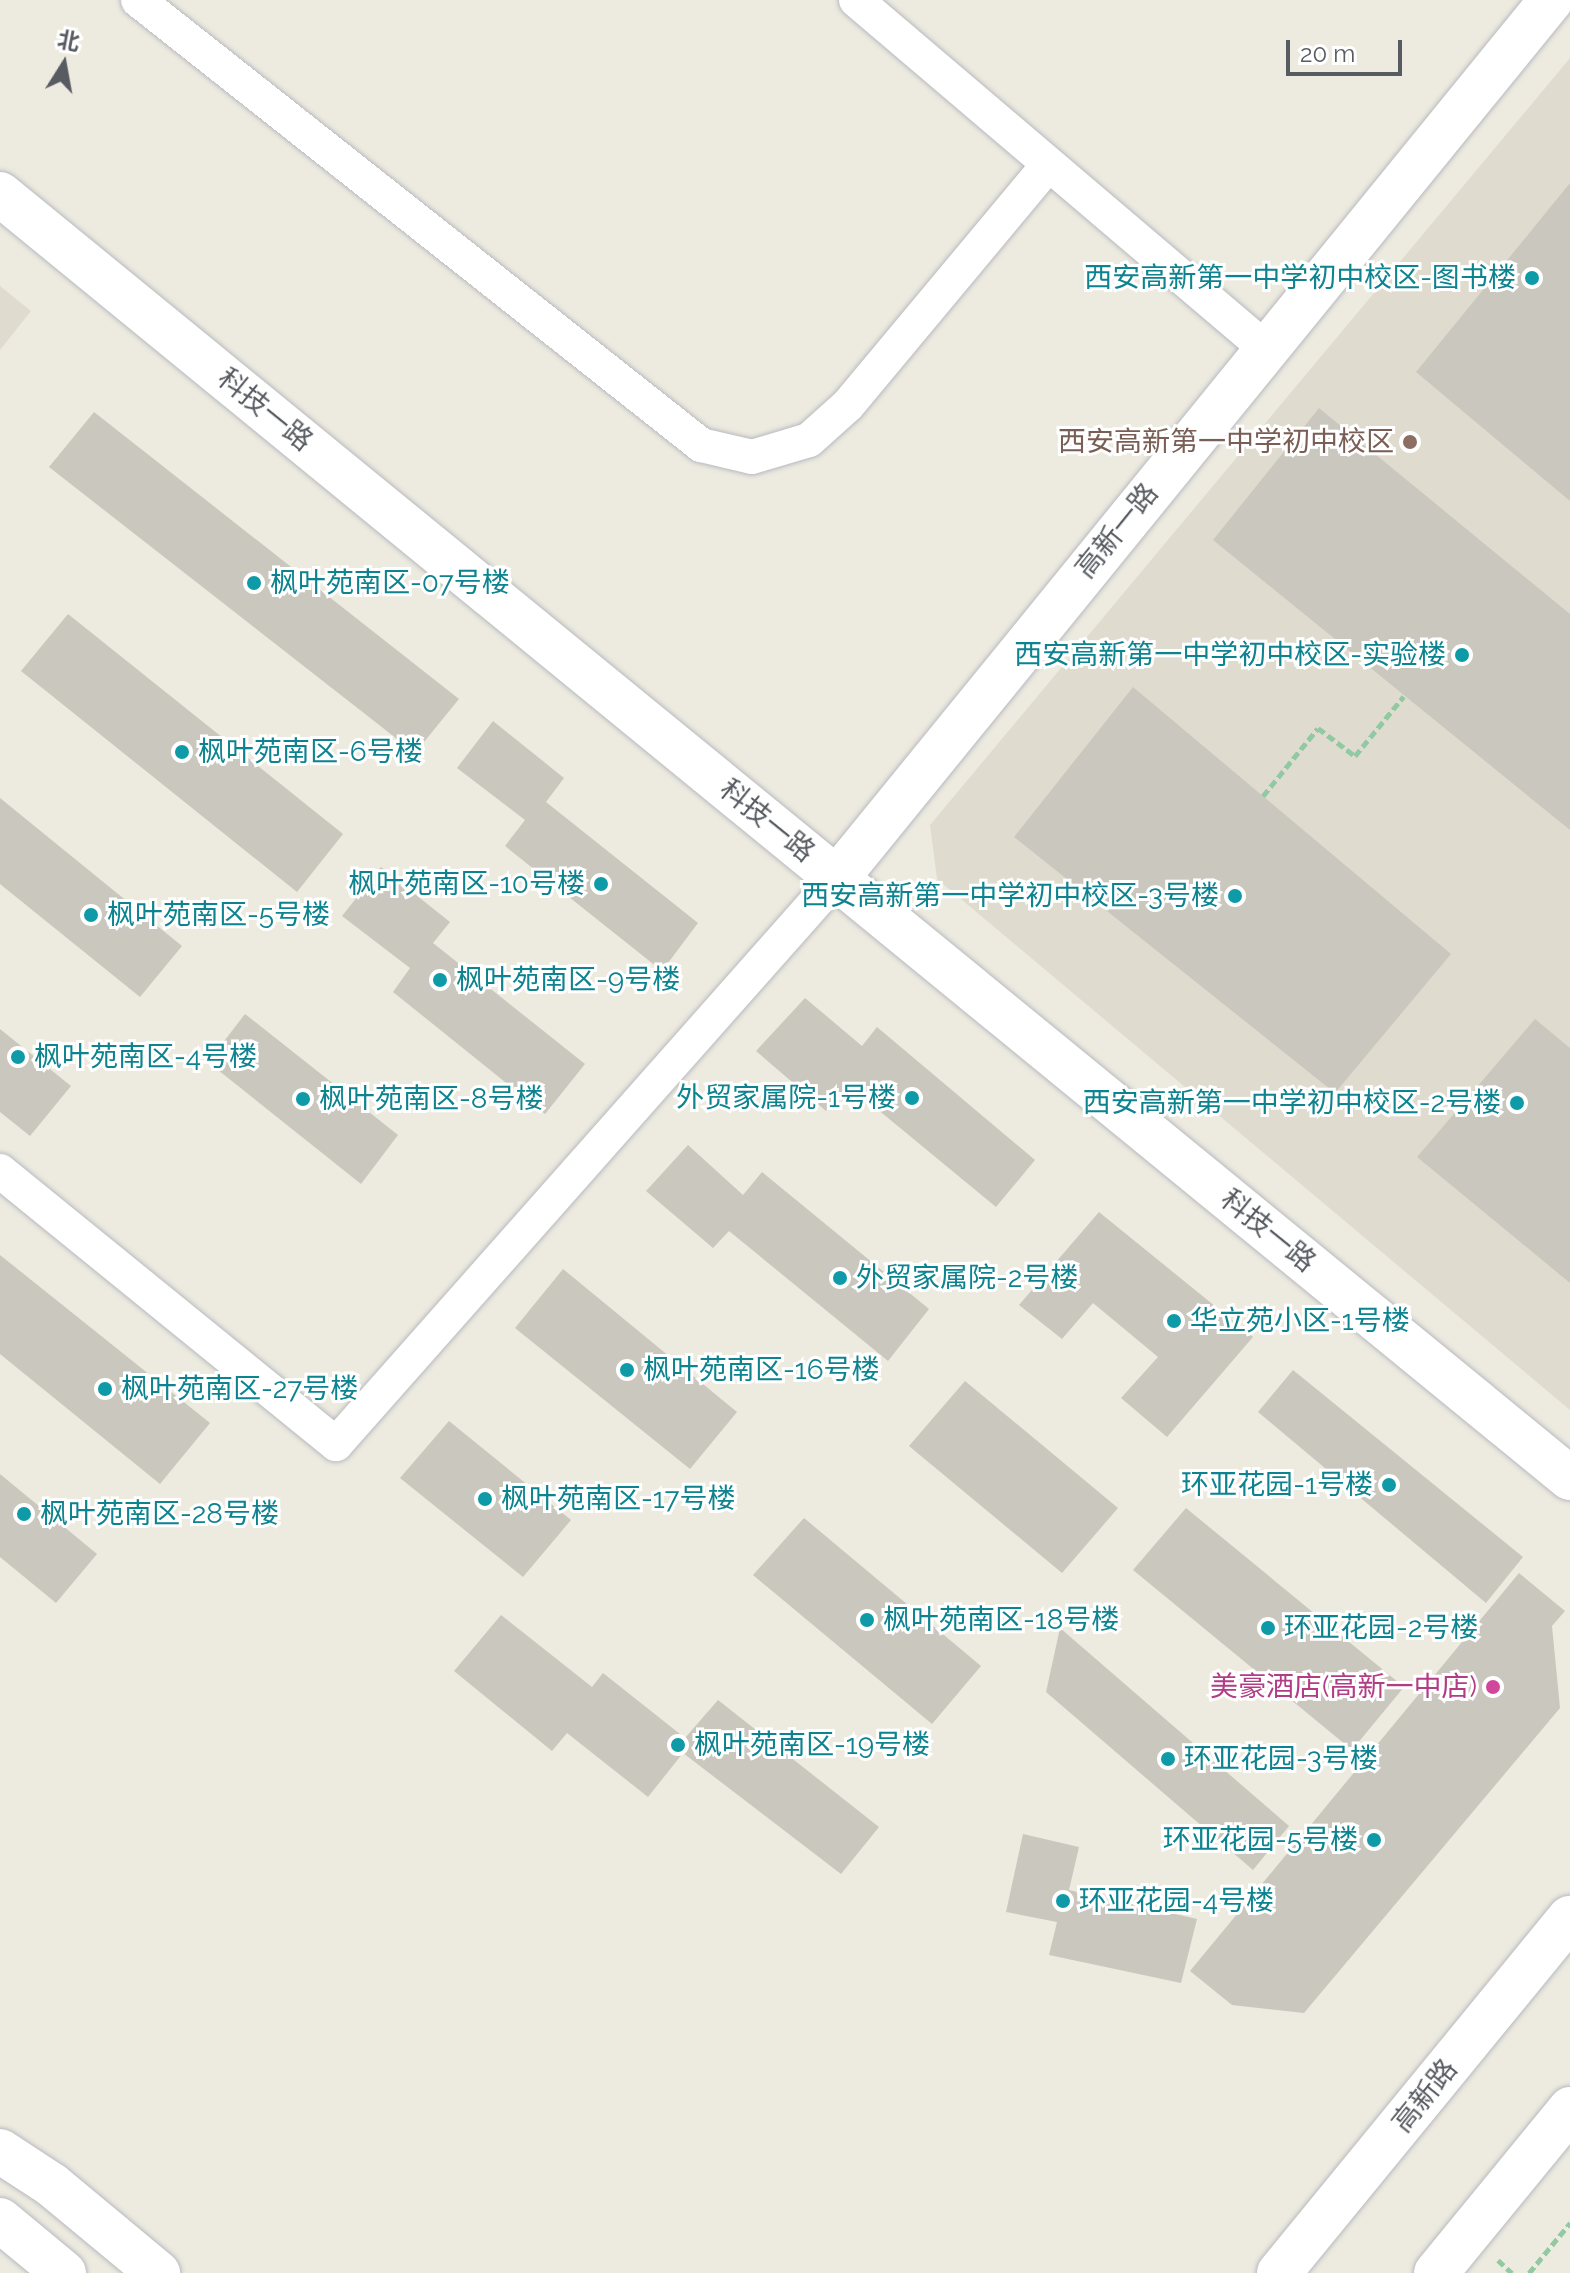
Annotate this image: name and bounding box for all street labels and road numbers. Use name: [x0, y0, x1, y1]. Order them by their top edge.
street label: 科技一路: [211, 362, 319, 458]
street label: 高新一路: [1069, 477, 1165, 585]
street label: 科技一路: [713, 773, 821, 869]
street label: 科技一路: [1214, 1183, 1322, 1279]
street label: 高新路: [1386, 2053, 1464, 2139]

